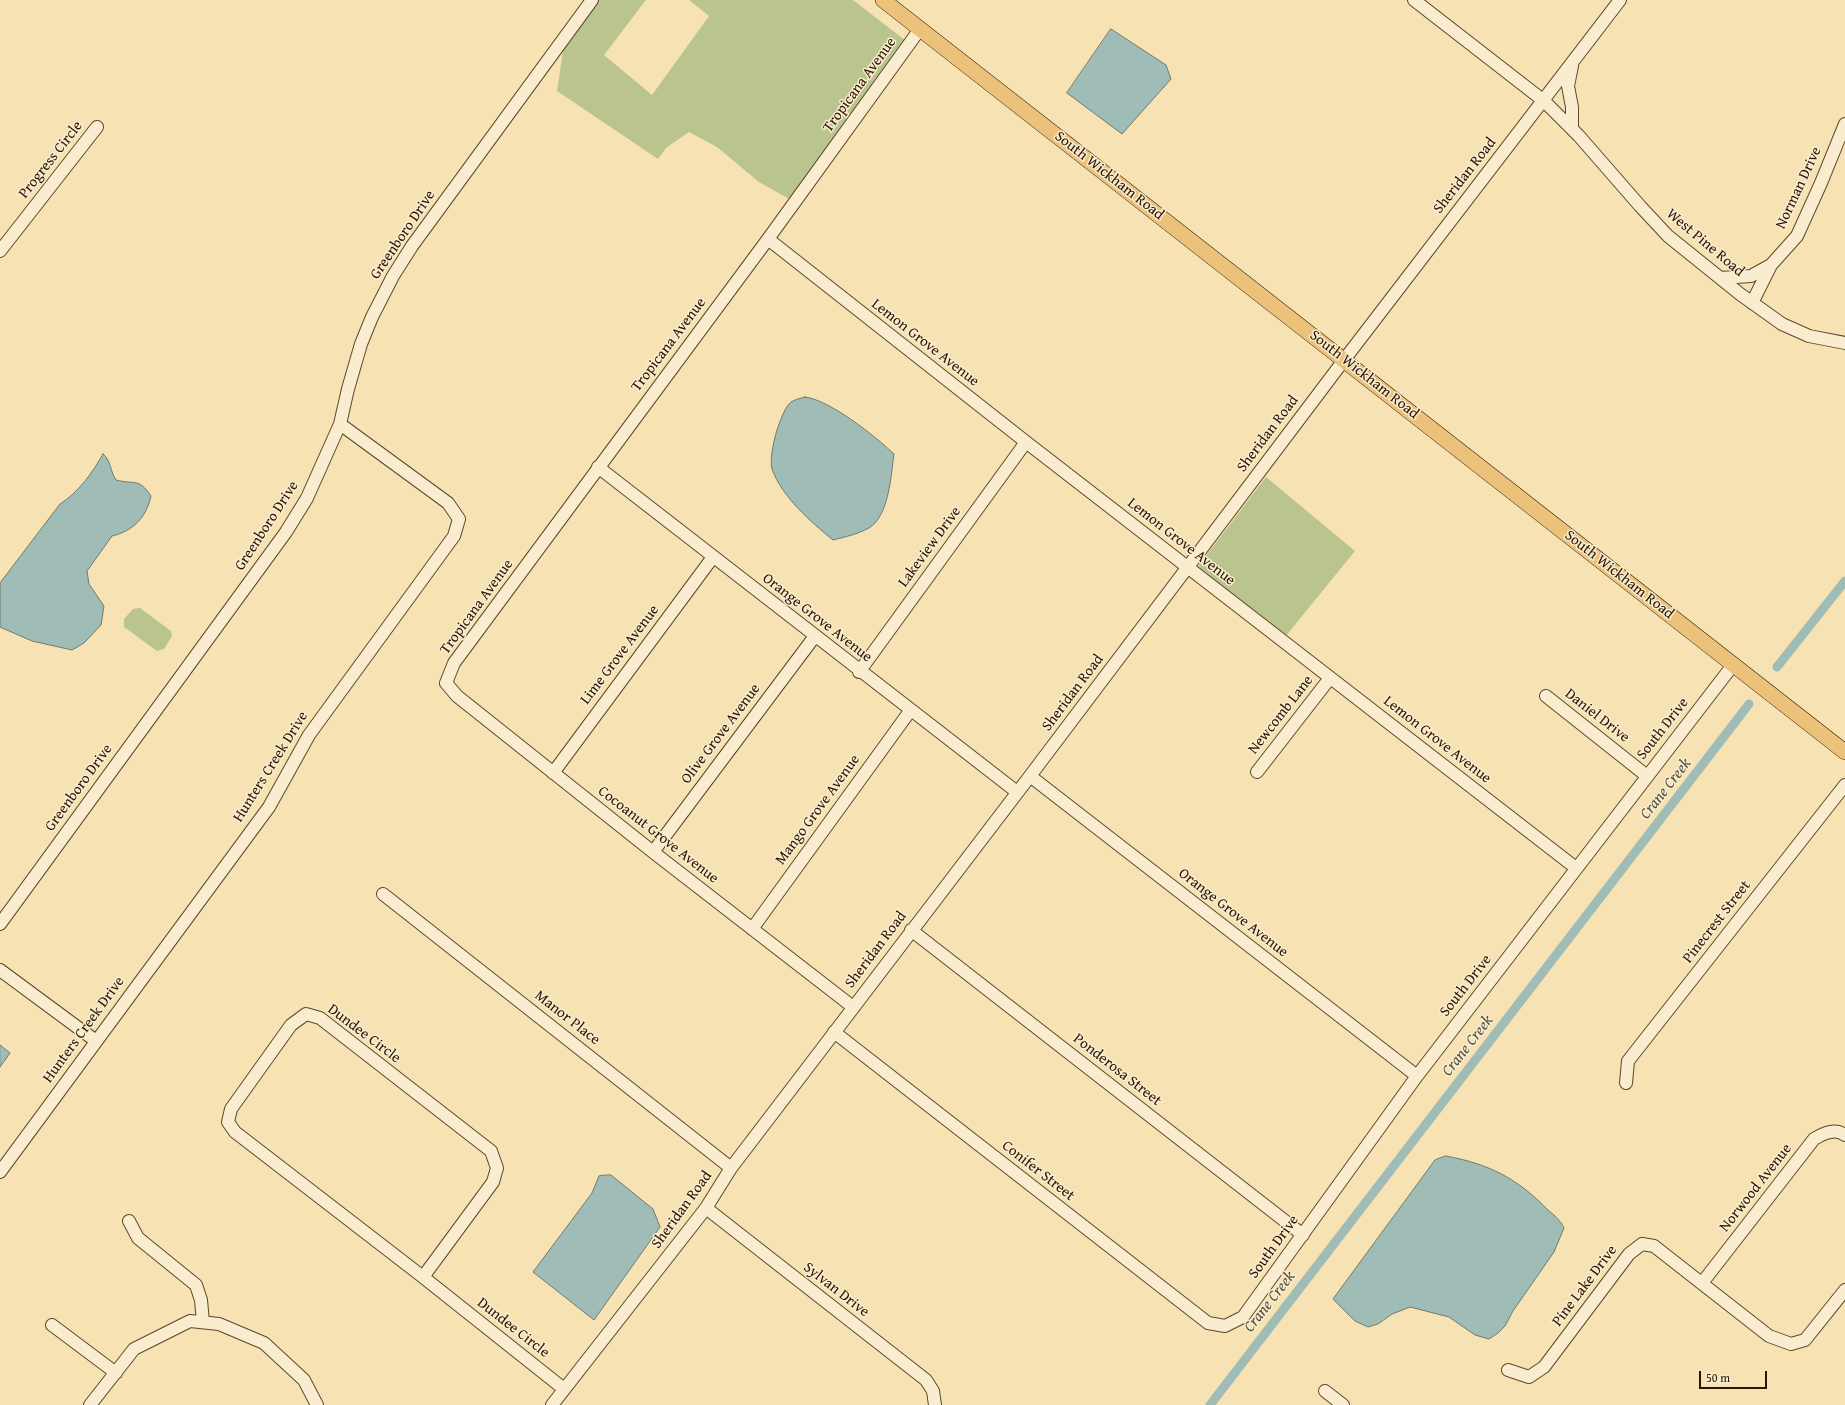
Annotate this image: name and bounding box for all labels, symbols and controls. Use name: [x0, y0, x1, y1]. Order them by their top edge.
street label: Tropicana Avenue: [820, 34, 900, 136]
street label: Progress Circle: [15, 118, 87, 202]
street label: South Wickham Road: [1051, 128, 1167, 224]
street label: Sheridan Road: [1430, 134, 1500, 218]
street label: Norman Drive: [1772, 144, 1826, 232]
street label: Greenboro Drive: [367, 187, 439, 283]
street label: West Pine Road: [1662, 205, 1748, 281]
street label: Tropicana Avenue: [628, 294, 710, 396]
street label: Lemon Grove Avenue: [868, 295, 982, 391]
street label: South Wickham Road: [1306, 327, 1422, 423]
street label: Sheridan Road: [1233, 392, 1303, 476]
street label: Greenboro Drive: [231, 478, 303, 574]
street label: Lemon Grove Avenue: [1124, 494, 1238, 590]
street label: Lakeview Drive: [895, 503, 965, 591]
street label: South Wickham Road: [1561, 527, 1677, 623]
street label: Tropicana Avenue: [437, 556, 517, 658]
street label: Orange Grove Avenue: [759, 570, 875, 666]
street label: Lime Grove Avenue: [577, 602, 663, 708]
street label: Sheridan Road: [1038, 651, 1108, 735]
street label: Newcomb Lane: [1245, 672, 1317, 758]
street label: Olive Grove Avenue: [677, 680, 765, 788]
street label: Daniel Drive: [1561, 685, 1633, 747]
street label: Lemon Grove Avenue: [1380, 692, 1494, 788]
street label: South Drive: [1633, 694, 1693, 764]
street label: Hunters Creek Drive: [230, 708, 312, 826]
street label: Greenboro Drive: [41, 741, 117, 835]
street label: Mango Grove Avenue: [772, 751, 864, 869]
water label: Crane Creek: [1636, 755, 1696, 823]
street label: Cocoanut Grove Avenue: [594, 782, 722, 888]
street label: Orange Grove Avenue: [1175, 865, 1291, 961]
street label: Pinecrest Street: [1679, 877, 1755, 967]
street label: Sheridan Road: [841, 908, 911, 992]
street label: South Drive: [1436, 951, 1496, 1021]
street label: Hunters Creek Drive: [39, 973, 129, 1087]
street label: Manor Place: [531, 987, 603, 1049]
street label: Dundee Circle: [324, 1001, 404, 1067]
water label: Crane Creek: [1438, 1012, 1498, 1080]
street label: Ponderosa Street: [1069, 1030, 1165, 1110]
street label: Conifer Street: [998, 1137, 1078, 1205]
street label: Norwood Avenue: [1716, 1140, 1796, 1236]
street label: Sheridan Road: [648, 1168, 716, 1252]
street label: South Drive: [1245, 1212, 1303, 1282]
street label: Pine Lake Drive: [1549, 1242, 1621, 1330]
street label: Sylvan Drive: [799, 1259, 873, 1321]
water label: Crane Creek: [1240, 1268, 1300, 1336]
street label: Dundee Circle: [473, 1294, 553, 1362]
scale bar: [1701, 1363, 1769, 1389]
text: 50 m: [1706, 1369, 1730, 1386]

